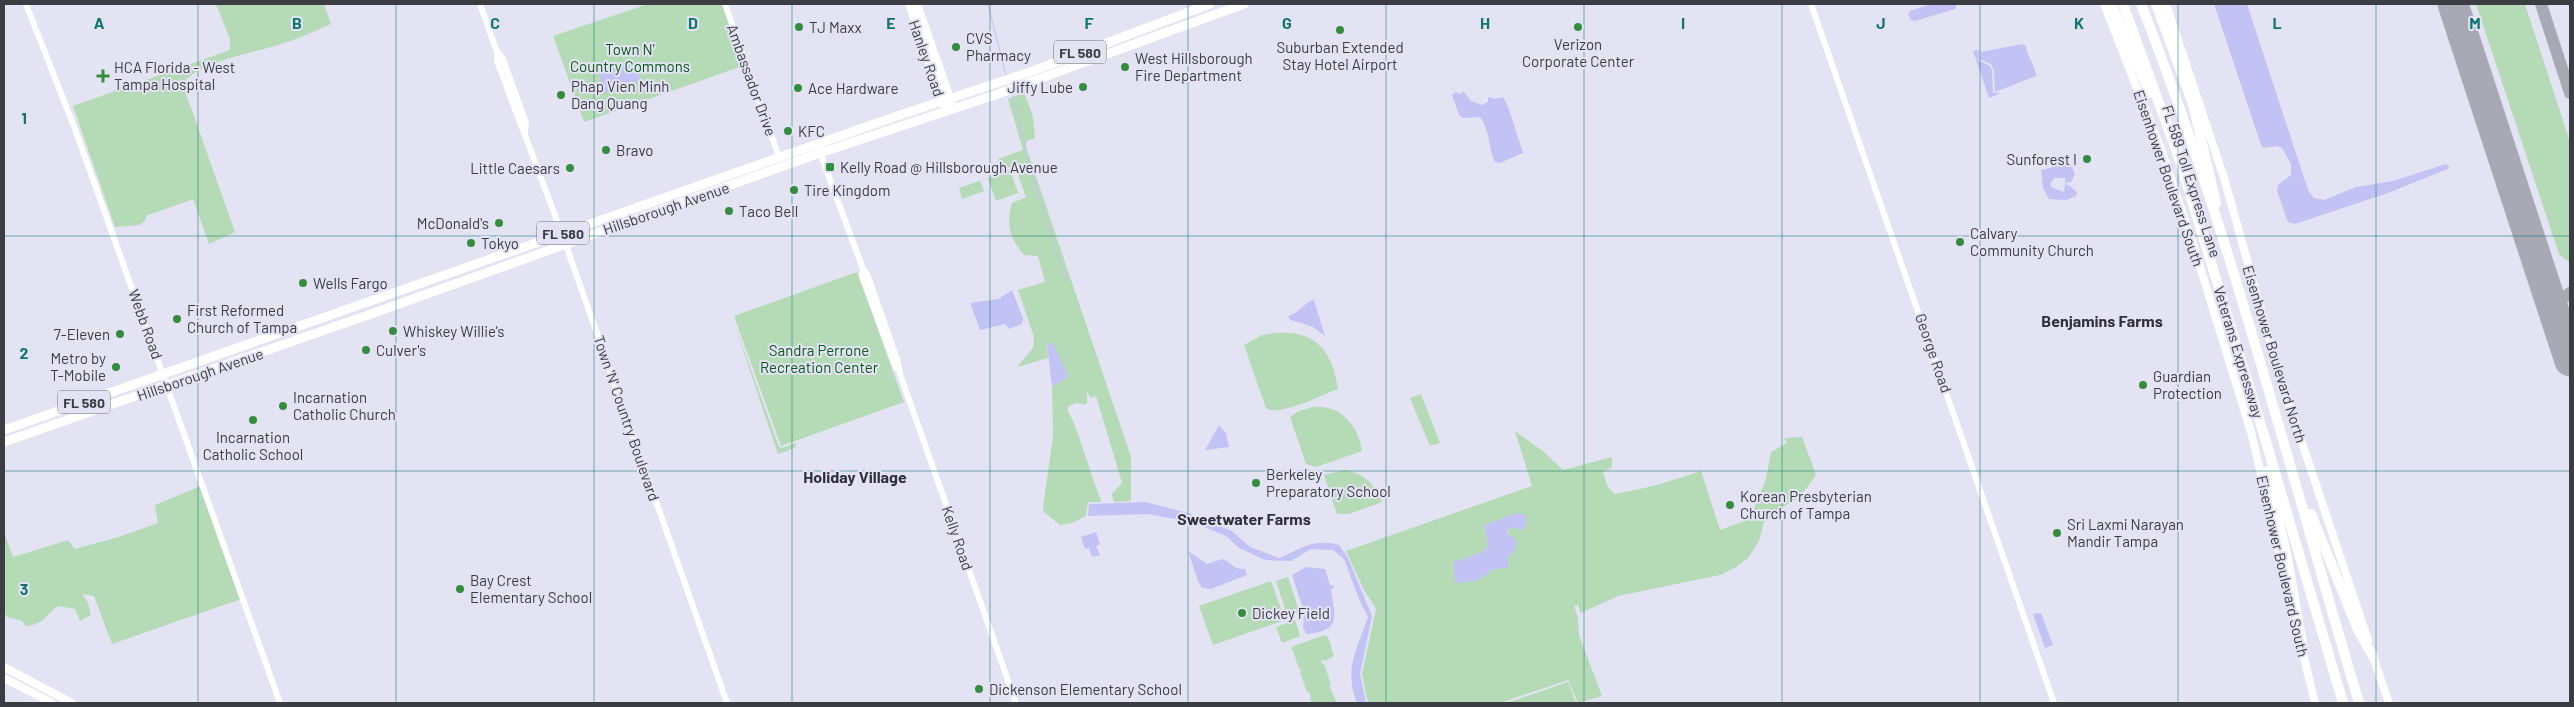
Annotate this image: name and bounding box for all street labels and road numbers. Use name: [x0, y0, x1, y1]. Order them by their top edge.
street label: Hanley Road: [905, 17, 949, 99]
street label: Ambassador Drive: [723, 22, 781, 138]
road number: FL 580: [1054, 41, 1106, 64]
street label: Eisenhower Boulevard South: [2130, 87, 2208, 269]
street label: FL 589 Toll Express Lane: [2159, 103, 2225, 259]
street label: Hillsborough Avenue: [600, 178, 732, 238]
road number: FL 580: [537, 222, 589, 244]
street label: Eisenhower Boulevard North: [2239, 263, 2311, 445]
street label: Veterans Expressway: [2210, 284, 2268, 420]
street label: Webb Road: [125, 287, 167, 361]
street label: George Road: [1912, 311, 1956, 395]
street label: Town 'N' Country Boulevard: [590, 333, 664, 503]
street label: Hillsborough Avenue: [134, 344, 266, 404]
road number: FL 580: [58, 391, 110, 414]
street label: Eisenhower Boulevard South: [2253, 474, 2313, 658]
street label: Kelly Road: [939, 503, 977, 573]

